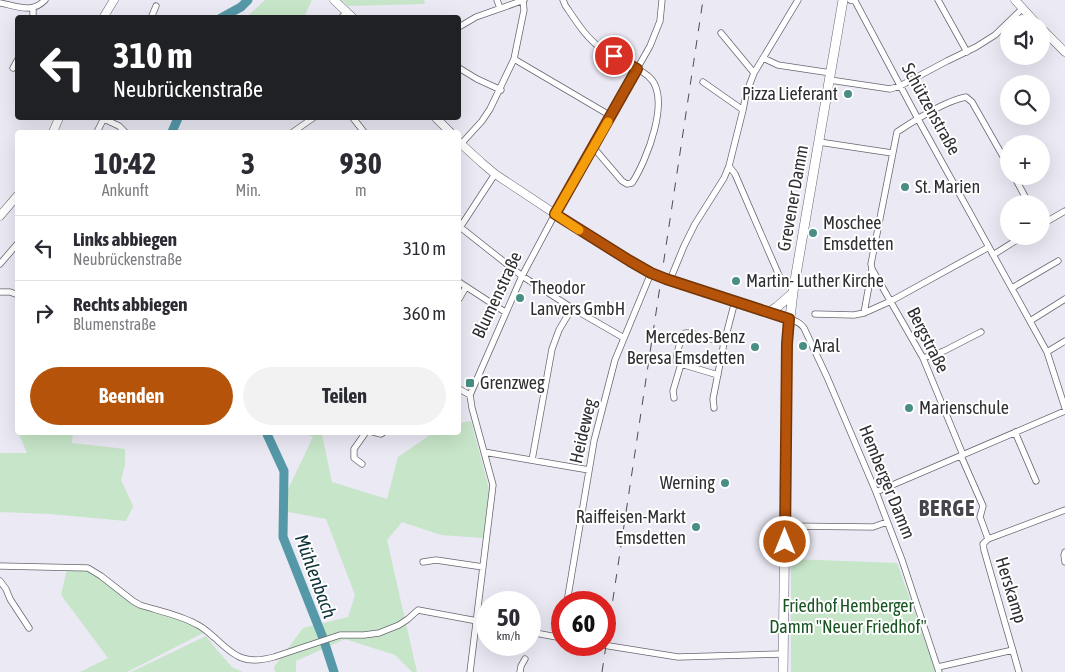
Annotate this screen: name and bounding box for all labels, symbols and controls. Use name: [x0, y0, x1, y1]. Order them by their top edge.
map controls: [1000, 15, 1050, 245]
button: sound: [1000, 15, 1050, 65]
icon: left: [30, 35, 95, 100]
text: 310 m: [113, 35, 192, 75]
pin: [593, 35, 635, 77]
icon: arrive: [600, 42, 628, 70]
street label: Schützenstraße: [898, 59, 965, 158]
button: search: [1000, 75, 1050, 125]
text: Neubrückenstraße: [113, 76, 263, 102]
place label: Pizza Lieferant: [742, 83, 838, 104]
marker: Pizza Lieferant: [842, 88, 854, 100]
button: +: [1000, 135, 1050, 185]
street label: Grevener Damm: [773, 143, 812, 253]
text: 10:42: [94, 146, 156, 180]
text: 3: [241, 146, 255, 180]
text: 930: [340, 146, 382, 180]
place label: St. Marien: [915, 176, 980, 197]
text: Ankunft: [102, 181, 149, 199]
text: Min.: [236, 181, 261, 199]
text: m: [355, 181, 367, 199]
marker: St. Marien: [899, 181, 911, 193]
button: −: [1000, 195, 1050, 245]
place label: Moschee Emsdetten: [823, 212, 894, 254]
marker: Moschee Emsdetten: [807, 227, 819, 239]
text: Links abbiegen: [73, 228, 177, 250]
icon: left: [30, 234, 58, 262]
text: 310 m: [403, 237, 446, 259]
street label: Blumenstraße: [467, 248, 526, 342]
text: Neubrückenstraße: [73, 250, 182, 268]
place label: Martin- Luther Kirche: [746, 270, 884, 291]
marker: Martin- Luther Kirche: [730, 275, 742, 287]
place label: Theodor Lanvers GmbH: [530, 277, 625, 319]
marker: Theodor Lanvers GmbH: [514, 292, 526, 304]
text: Rechts abbiegen: [73, 293, 188, 315]
icon: right: [30, 299, 58, 327]
text: 360 m: [403, 302, 446, 324]
street label: Bergstraße: [903, 304, 954, 376]
text: Blumenstraße: [73, 315, 156, 333]
place label: Mercedes-Benz Beresa Emsdetten: [627, 326, 746, 368]
place label: Aral: [813, 335, 840, 356]
marker: Aral: [797, 340, 809, 352]
marker: Mercedes-Benz Beresa Emsdetten: [749, 341, 761, 353]
button: Beenden: [30, 367, 233, 425]
button: Teilen: [243, 367, 446, 425]
place label: Grenzweg: [480, 372, 545, 393]
marker: Grenzweg: [464, 377, 476, 389]
street label: Heideweg: [565, 396, 600, 465]
place label: Marienschule: [919, 397, 1009, 418]
marker: Marienschule: [903, 402, 915, 414]
street label: Hemberger Damm: [855, 422, 920, 542]
place label: Werning: [660, 472, 715, 493]
marker: Werning: [719, 477, 731, 489]
district label: BERGE: [919, 495, 975, 521]
place label: Raiffeisen-Markt Emsdetten: [576, 506, 686, 548]
position arrow: [758, 515, 810, 567]
marker: Raiffeisen-Markt Emsdetten: [690, 521, 702, 533]
water label: Mühlenbach: [291, 531, 341, 621]
street label: Herskamp: [991, 554, 1031, 625]
speed limit sign: 60: [551, 591, 616, 656]
park label: Friedhof Hemberger Damm "Neuer Friedhof": [769, 595, 927, 637]
text: 50: [497, 603, 520, 631]
text: km/h: [497, 629, 520, 643]

